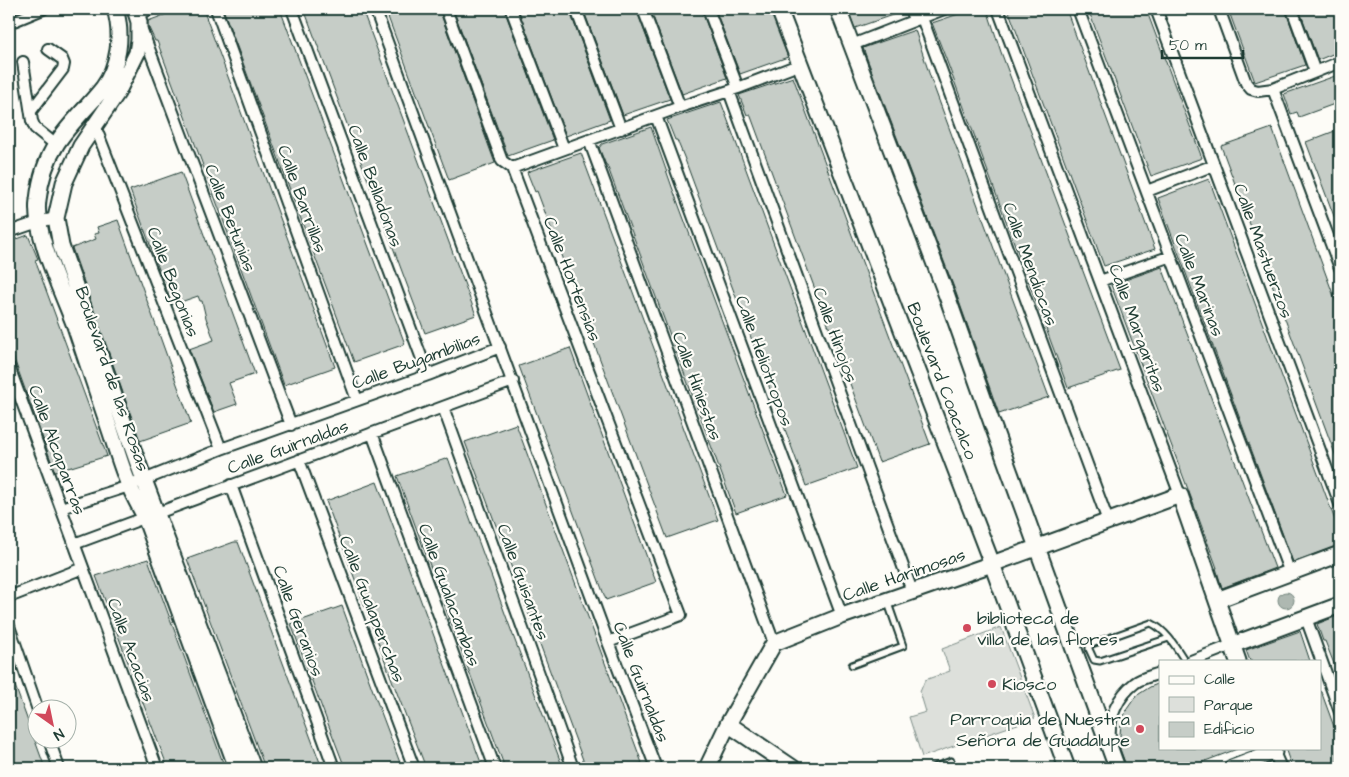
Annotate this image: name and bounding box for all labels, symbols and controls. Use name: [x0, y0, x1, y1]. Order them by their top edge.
scale bar: [1162, 28, 1243, 60]
text: 50 m: [1169, 35, 1207, 56]
street label: Calle Belladonas: [341, 121, 409, 251]
street label: Calle Barrillas: [271, 142, 333, 256]
street label: Calle Betunias: [198, 161, 262, 275]
street label: Calle Mastuerzos: [1227, 180, 1299, 322]
street label: Calle Mendiocas: [996, 199, 1064, 329]
street label: Calle Hortensias: [537, 213, 607, 345]
street label: Calle Begonias: [140, 223, 206, 341]
street label: Calle Marinas: [1168, 230, 1230, 340]
street label: Calle Margaritas: [1101, 260, 1172, 396]
street label: Boulevard de las Rosas: [69, 283, 155, 475]
street label: Calle Hinojos: [806, 284, 864, 386]
street label: Calle Heliotropos: [729, 292, 799, 430]
street label: Boulevard Coacalco: [901, 299, 983, 463]
street label: Calle Bugambilias: [348, 326, 484, 397]
street label: Calle Hiniestas: [666, 328, 728, 444]
street label: Calle Alcaparras: [22, 382, 92, 518]
street label: Calle Guirnaldas: [224, 414, 352, 480]
street label: Calle Gualacambas: [412, 520, 486, 670]
street label: Calle Guisantes: [490, 520, 556, 644]
street label: Calle Gualaperchas: [332, 532, 412, 686]
street label: Calle Harimosas: [839, 542, 969, 608]
street label: Calle Geranios: [266, 562, 330, 680]
street label: Calle Acacias: [101, 595, 161, 705]
place label: biblioteca de villa de las flores: [977, 606, 1118, 652]
street label: Calle Guirnaldas: [607, 618, 675, 746]
marker: biblioteca de villa de las flores: [961, 622, 973, 634]
legend: [1159, 660, 1322, 750]
text: Calle: [1204, 669, 1235, 690]
place label: Kiosco: [1002, 672, 1056, 697]
marker: Kiosco: [986, 678, 998, 690]
text: Parque: [1204, 695, 1253, 716]
north arrow: [28, 700, 78, 750]
place label: Parroquia de Nuestra Señora de Guadalupe: [950, 707, 1130, 753]
text: Edificio: [1204, 719, 1255, 740]
text: N: [49, 723, 68, 745]
marker: Parroquia de Nuestra Señora de Guadalupe: [1134, 723, 1146, 735]

